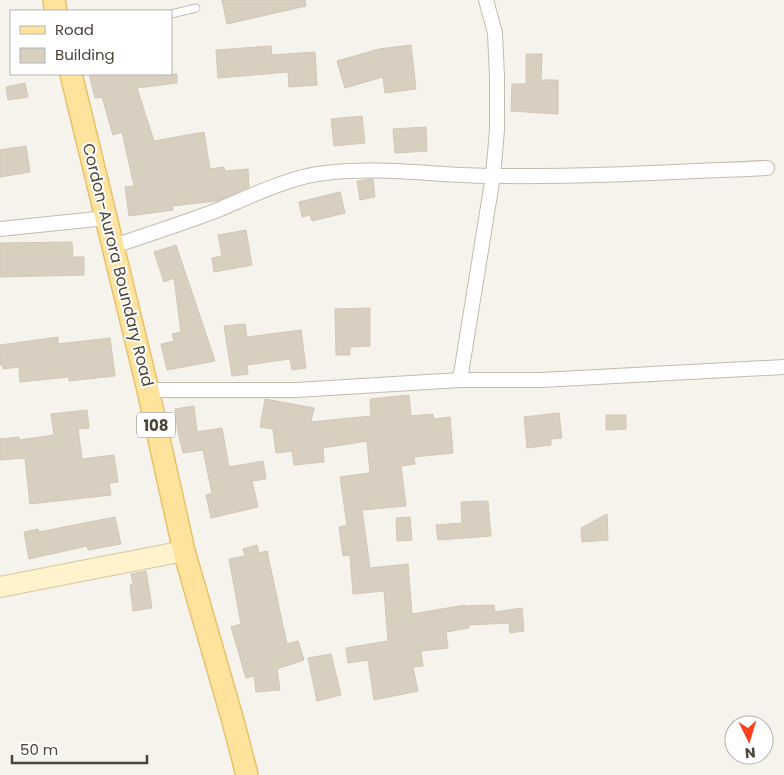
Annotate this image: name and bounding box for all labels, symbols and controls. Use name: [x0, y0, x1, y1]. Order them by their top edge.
legend: [10, 10, 172, 75]
text: Road: [55, 19, 94, 40]
text: Building: [55, 44, 115, 65]
street label: Cordon-Aurora Boundary Road: [77, 141, 159, 389]
road number: 108: [137, 412, 175, 438]
north arrow: [724, 715, 774, 765]
scale bar: [12, 732, 148, 764]
text: 50 m: [20, 739, 58, 760]
text: N: [744, 743, 756, 763]

